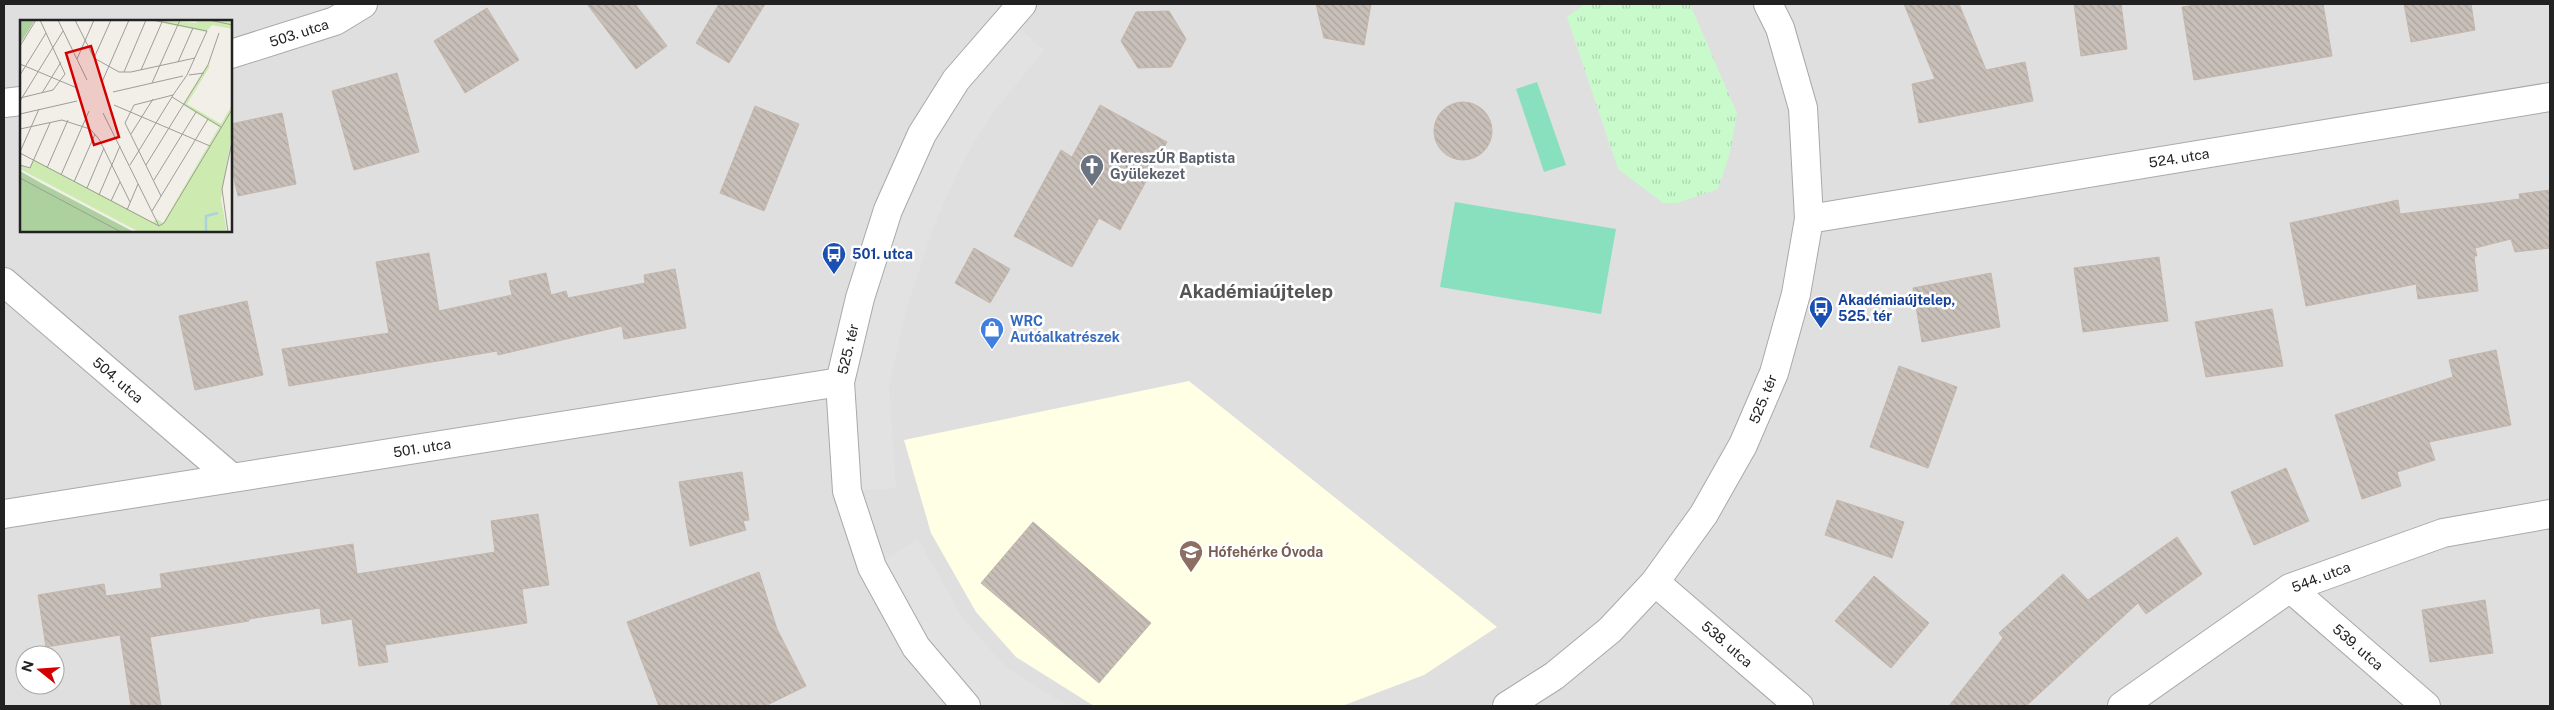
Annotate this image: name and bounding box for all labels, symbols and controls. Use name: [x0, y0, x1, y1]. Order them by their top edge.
street label: 503. utca: [267, 16, 331, 50]
inset map: [20, 20, 232, 232]
street label: 524. utca: [2148, 145, 2210, 171]
place label: KereszÚR Baptista Gyülekezet: [1110, 148, 1235, 182]
church icon: KereszÚR Baptista Gyülekezet: [1079, 153, 1105, 187]
bus stop icon: 501. utca: [821, 241, 847, 275]
place label: 501. utca: [852, 246, 913, 262]
district label: Akadémiaújtelep: [1179, 280, 1333, 302]
place label: Akadémiaújtelep, 525. tér: [1838, 292, 1955, 324]
bus stop icon: Akadémiaújtelep, 525. tér: [1808, 295, 1834, 329]
place label: WRC Autóalkatrészek: [1010, 313, 1120, 345]
shop icon: WRC Autóalkatrészek: [979, 316, 1005, 350]
street label: 525. tér: [834, 322, 862, 376]
street label: 504. utca: [90, 354, 146, 406]
street label: 525. tér: [1746, 372, 1780, 426]
street label: 501. utca: [392, 436, 452, 460]
school or university icon: Hófehérke Óvoda: [1178, 539, 1204, 573]
place label: Hófehérke Óvoda: [1208, 542, 1323, 560]
street label: 544. utca: [2289, 558, 2353, 596]
street label: 538. utca: [1698, 618, 1756, 670]
street label: 539. utca: [2330, 621, 2386, 673]
north arrow: [15, 645, 65, 695]
text: N: [18, 659, 37, 674]

